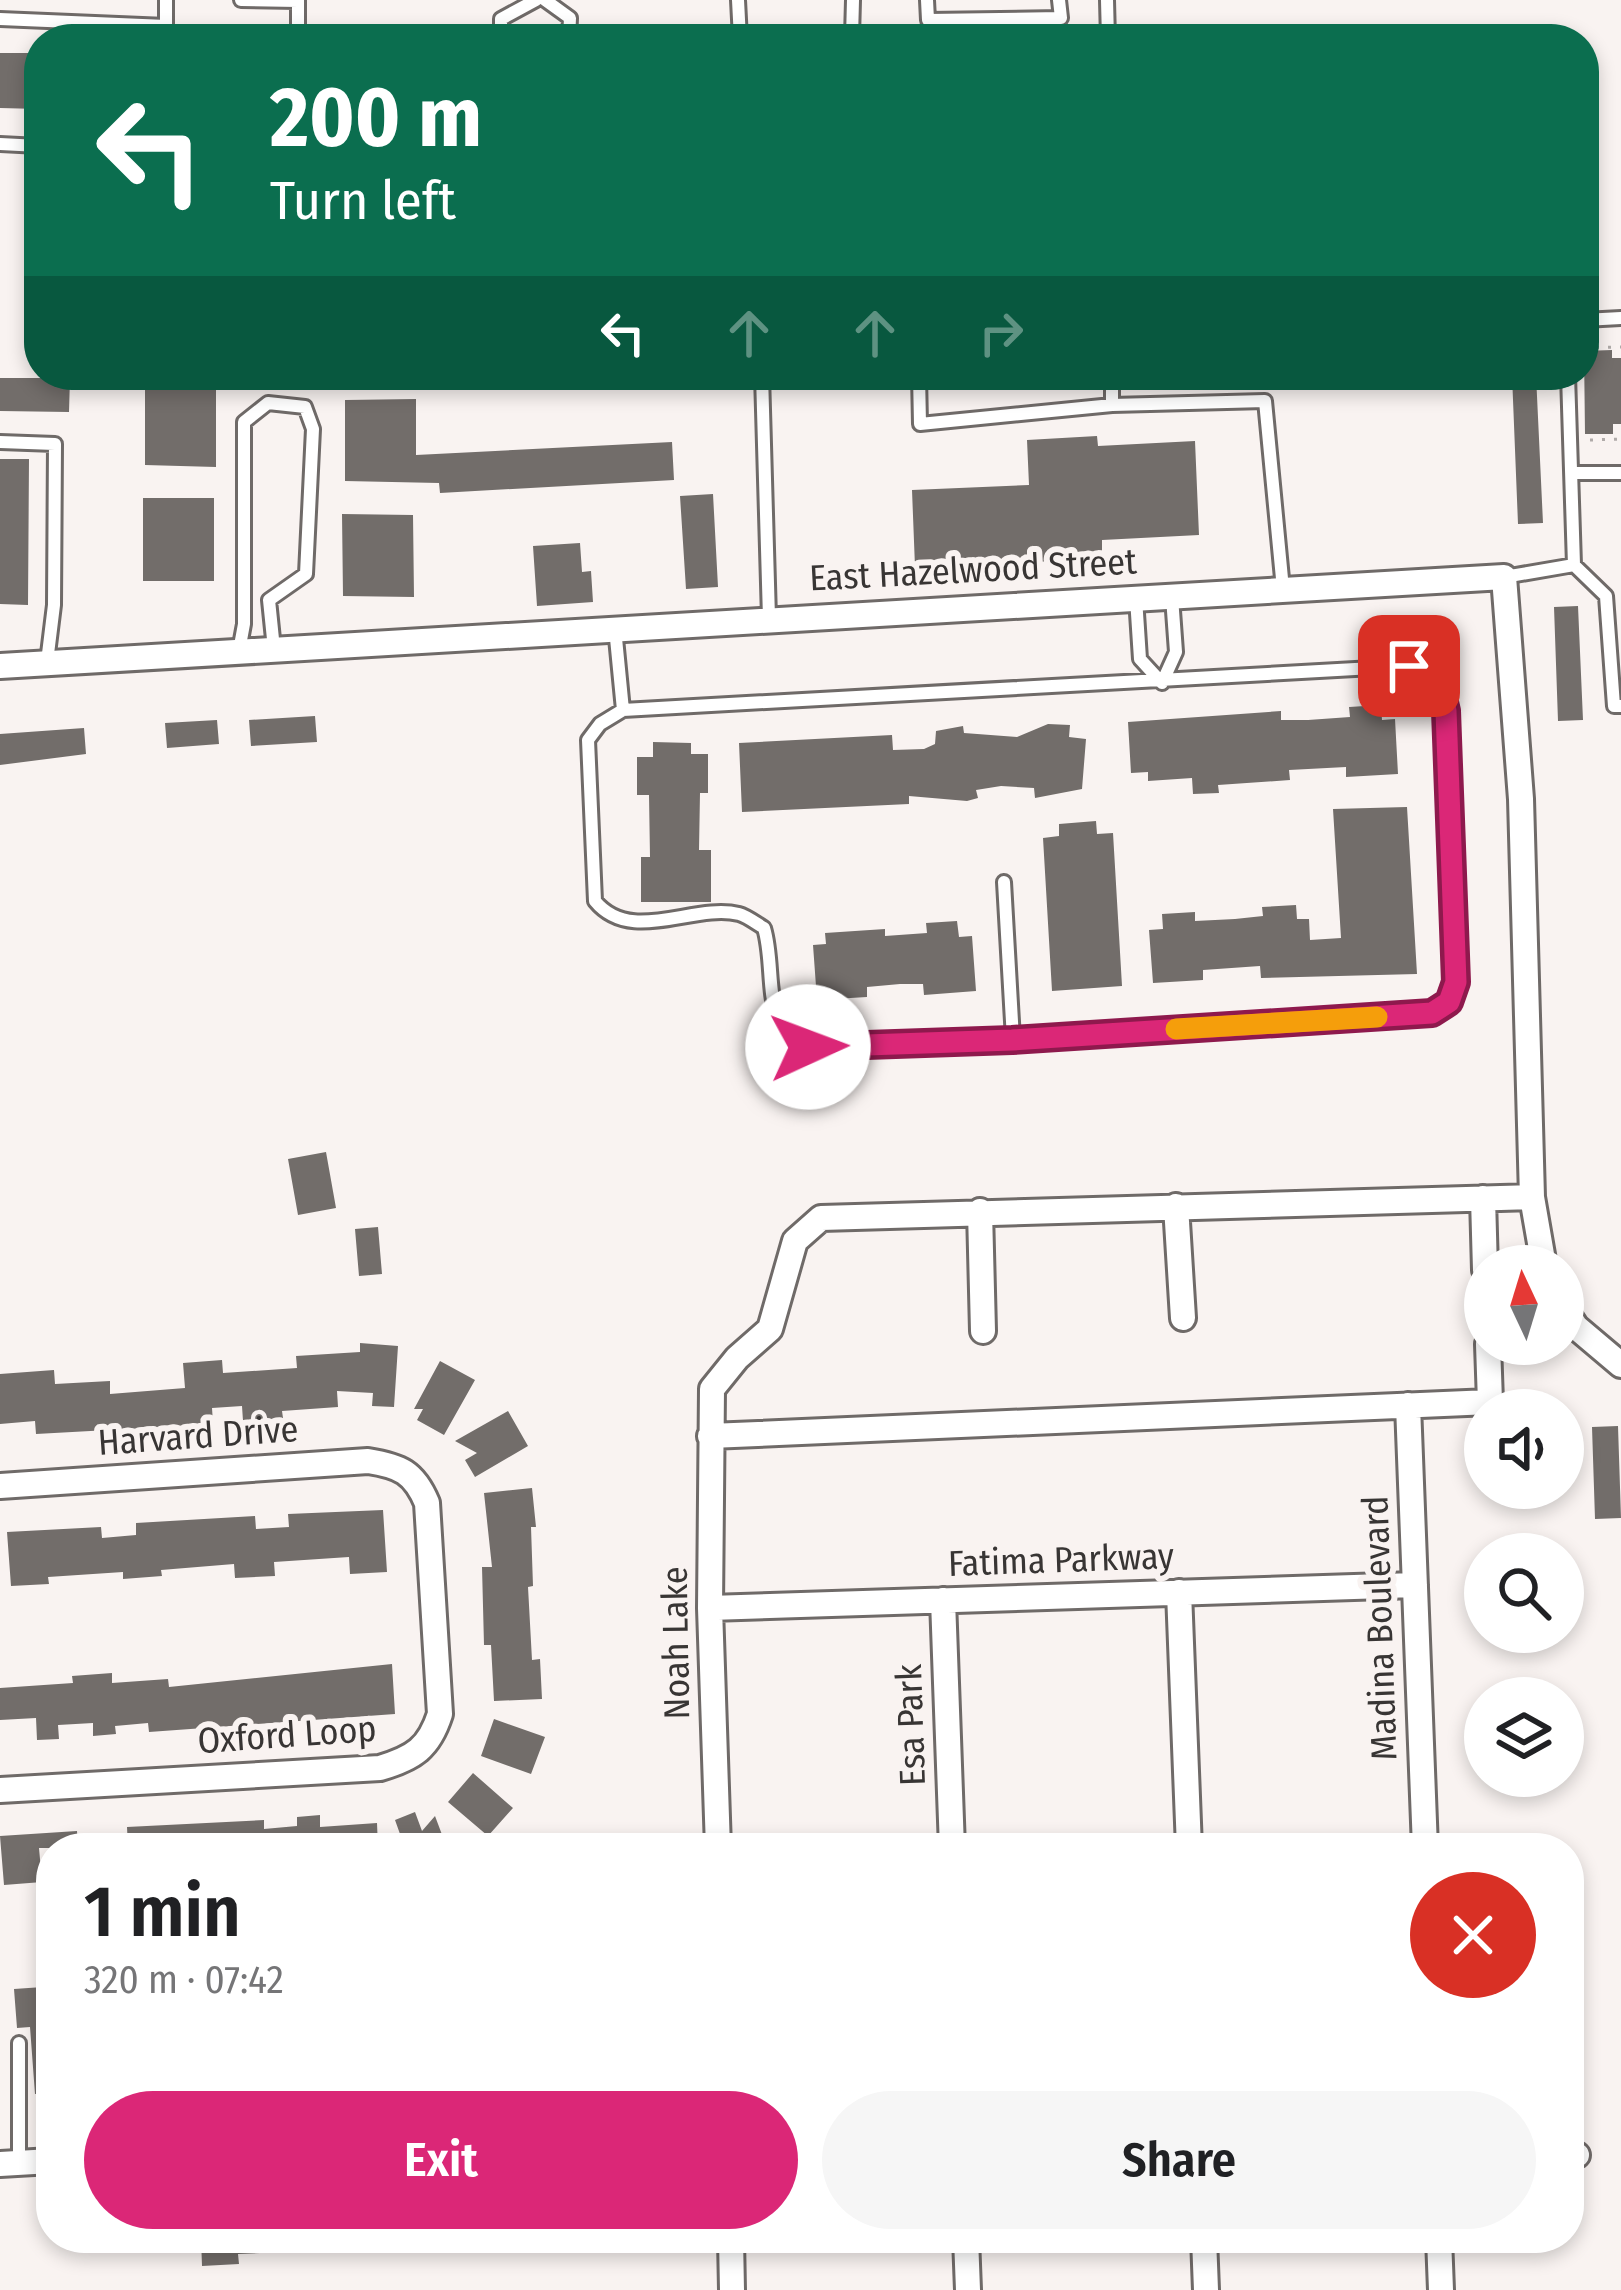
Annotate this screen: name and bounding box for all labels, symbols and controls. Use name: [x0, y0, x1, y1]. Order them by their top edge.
text: 200 m: [270, 67, 482, 168]
icon: left: [72, 72, 228, 228]
text: Turn left: [270, 169, 456, 233]
icon: left: [590, 300, 656, 366]
icon: ahead: [716, 300, 782, 366]
icon: ahead: [842, 300, 908, 366]
icon: right: [968, 300, 1034, 366]
street label: East Hazelwood Street: [808, 539, 1138, 601]
pin: [1358, 615, 1460, 717]
icon: arrive: [1376, 633, 1442, 699]
position arrow: [745, 984, 871, 1110]
north arrow: [1464, 1245, 1584, 1365]
map controls: [1464, 1245, 1584, 1797]
button: sound: [1464, 1389, 1584, 1509]
street label: Harvard Drive: [96, 1407, 300, 1465]
street label: Madina Boulevard: [1353, 1495, 1407, 1761]
button: search: [1464, 1533, 1584, 1653]
street label: Fatima Parkway: [947, 1534, 1175, 1586]
street label: Noah Lake: [653, 1566, 699, 1720]
street label: Esa Park: [887, 1663, 935, 1787]
button: layers: [1464, 1677, 1584, 1797]
street label: Oxford Loop: [196, 1707, 378, 1763]
text: 1 min: [84, 1869, 241, 1955]
button: close: [1410, 1872, 1536, 1998]
text: 320 m · 07:42: [84, 1957, 284, 2003]
button: Exit: [84, 2091, 798, 2229]
button: Share: [822, 2091, 1536, 2229]

